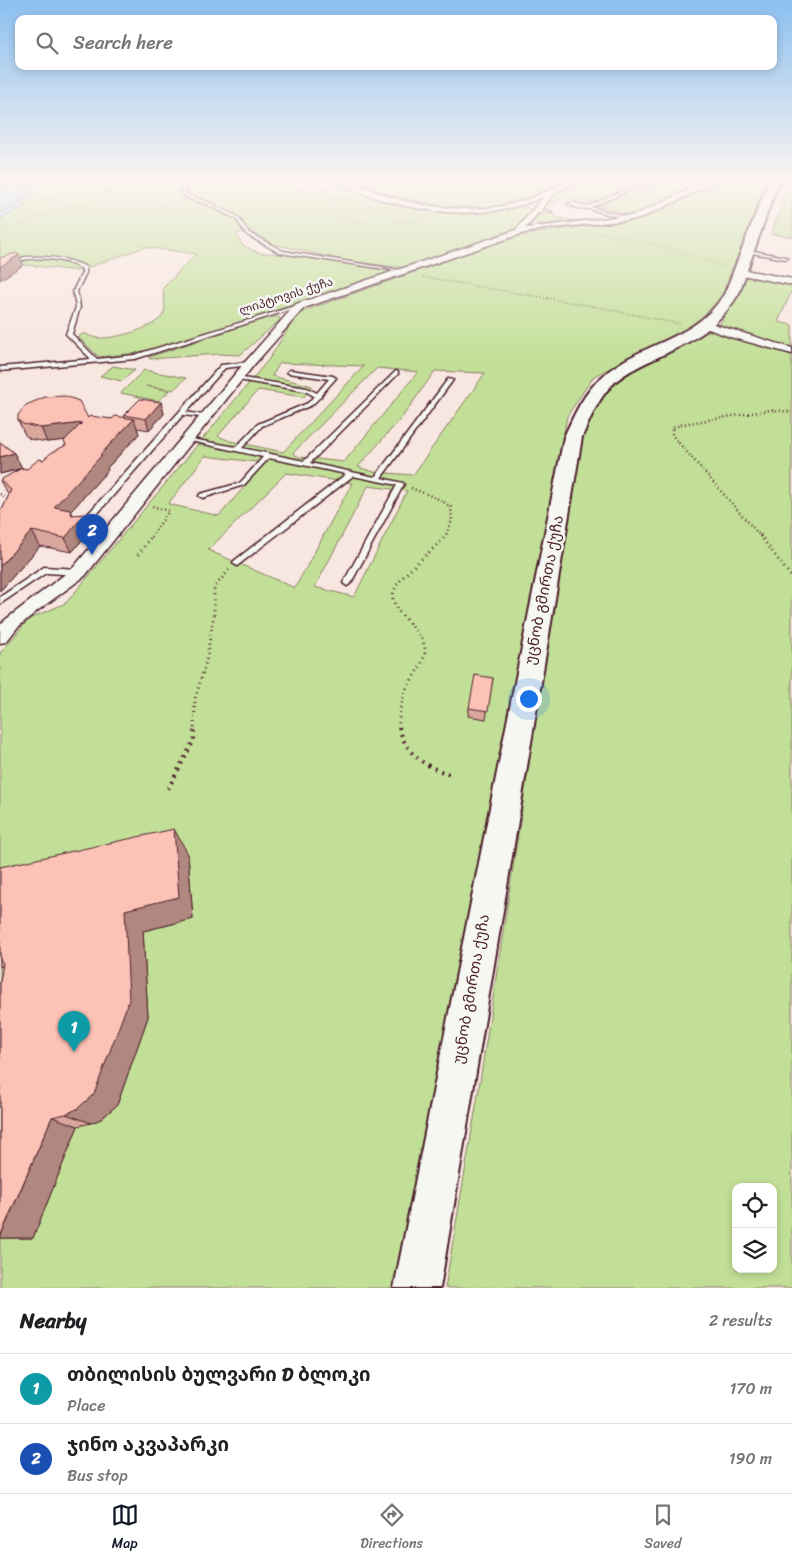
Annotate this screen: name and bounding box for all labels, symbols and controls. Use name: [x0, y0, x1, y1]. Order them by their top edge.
search box: [15, 15, 777, 70]
text: Search here: [73, 26, 173, 59]
icon: search: [33, 29, 61, 57]
street label: ლიპტოვის ქუჩა: [236, 270, 336, 322]
street label: უცნობ გმირთა ქუჩა: [517, 513, 571, 667]
pin: 2: [76, 514, 108, 555]
your location: [516, 686, 542, 712]
street label: უცნობ გმირთა ქუჩა: [445, 912, 497, 1066]
pin: 1: [58, 1011, 90, 1052]
map controls: [732, 1183, 777, 1273]
button: locate: [732, 1183, 777, 1228]
button: layers: [732, 1228, 777, 1273]
text: Nearby: [20, 1302, 86, 1340]
text: 2 results: [709, 1306, 772, 1335]
text: თბილისის ბულვარი D ბლოკი: [67, 1358, 371, 1391]
text: 1: [33, 1374, 39, 1403]
text: 170 m: [729, 1374, 772, 1403]
text: Place: [67, 1391, 106, 1420]
text: ჯინო აკვაპარკი: [67, 1428, 229, 1461]
text: 2: [31, 1444, 41, 1473]
text: 190 m: [729, 1444, 772, 1473]
text: Bus stop: [67, 1461, 128, 1490]
tab: Map: [111, 1501, 139, 1556]
tab: Directions: [360, 1501, 423, 1556]
tab: Saved: [644, 1501, 681, 1556]

